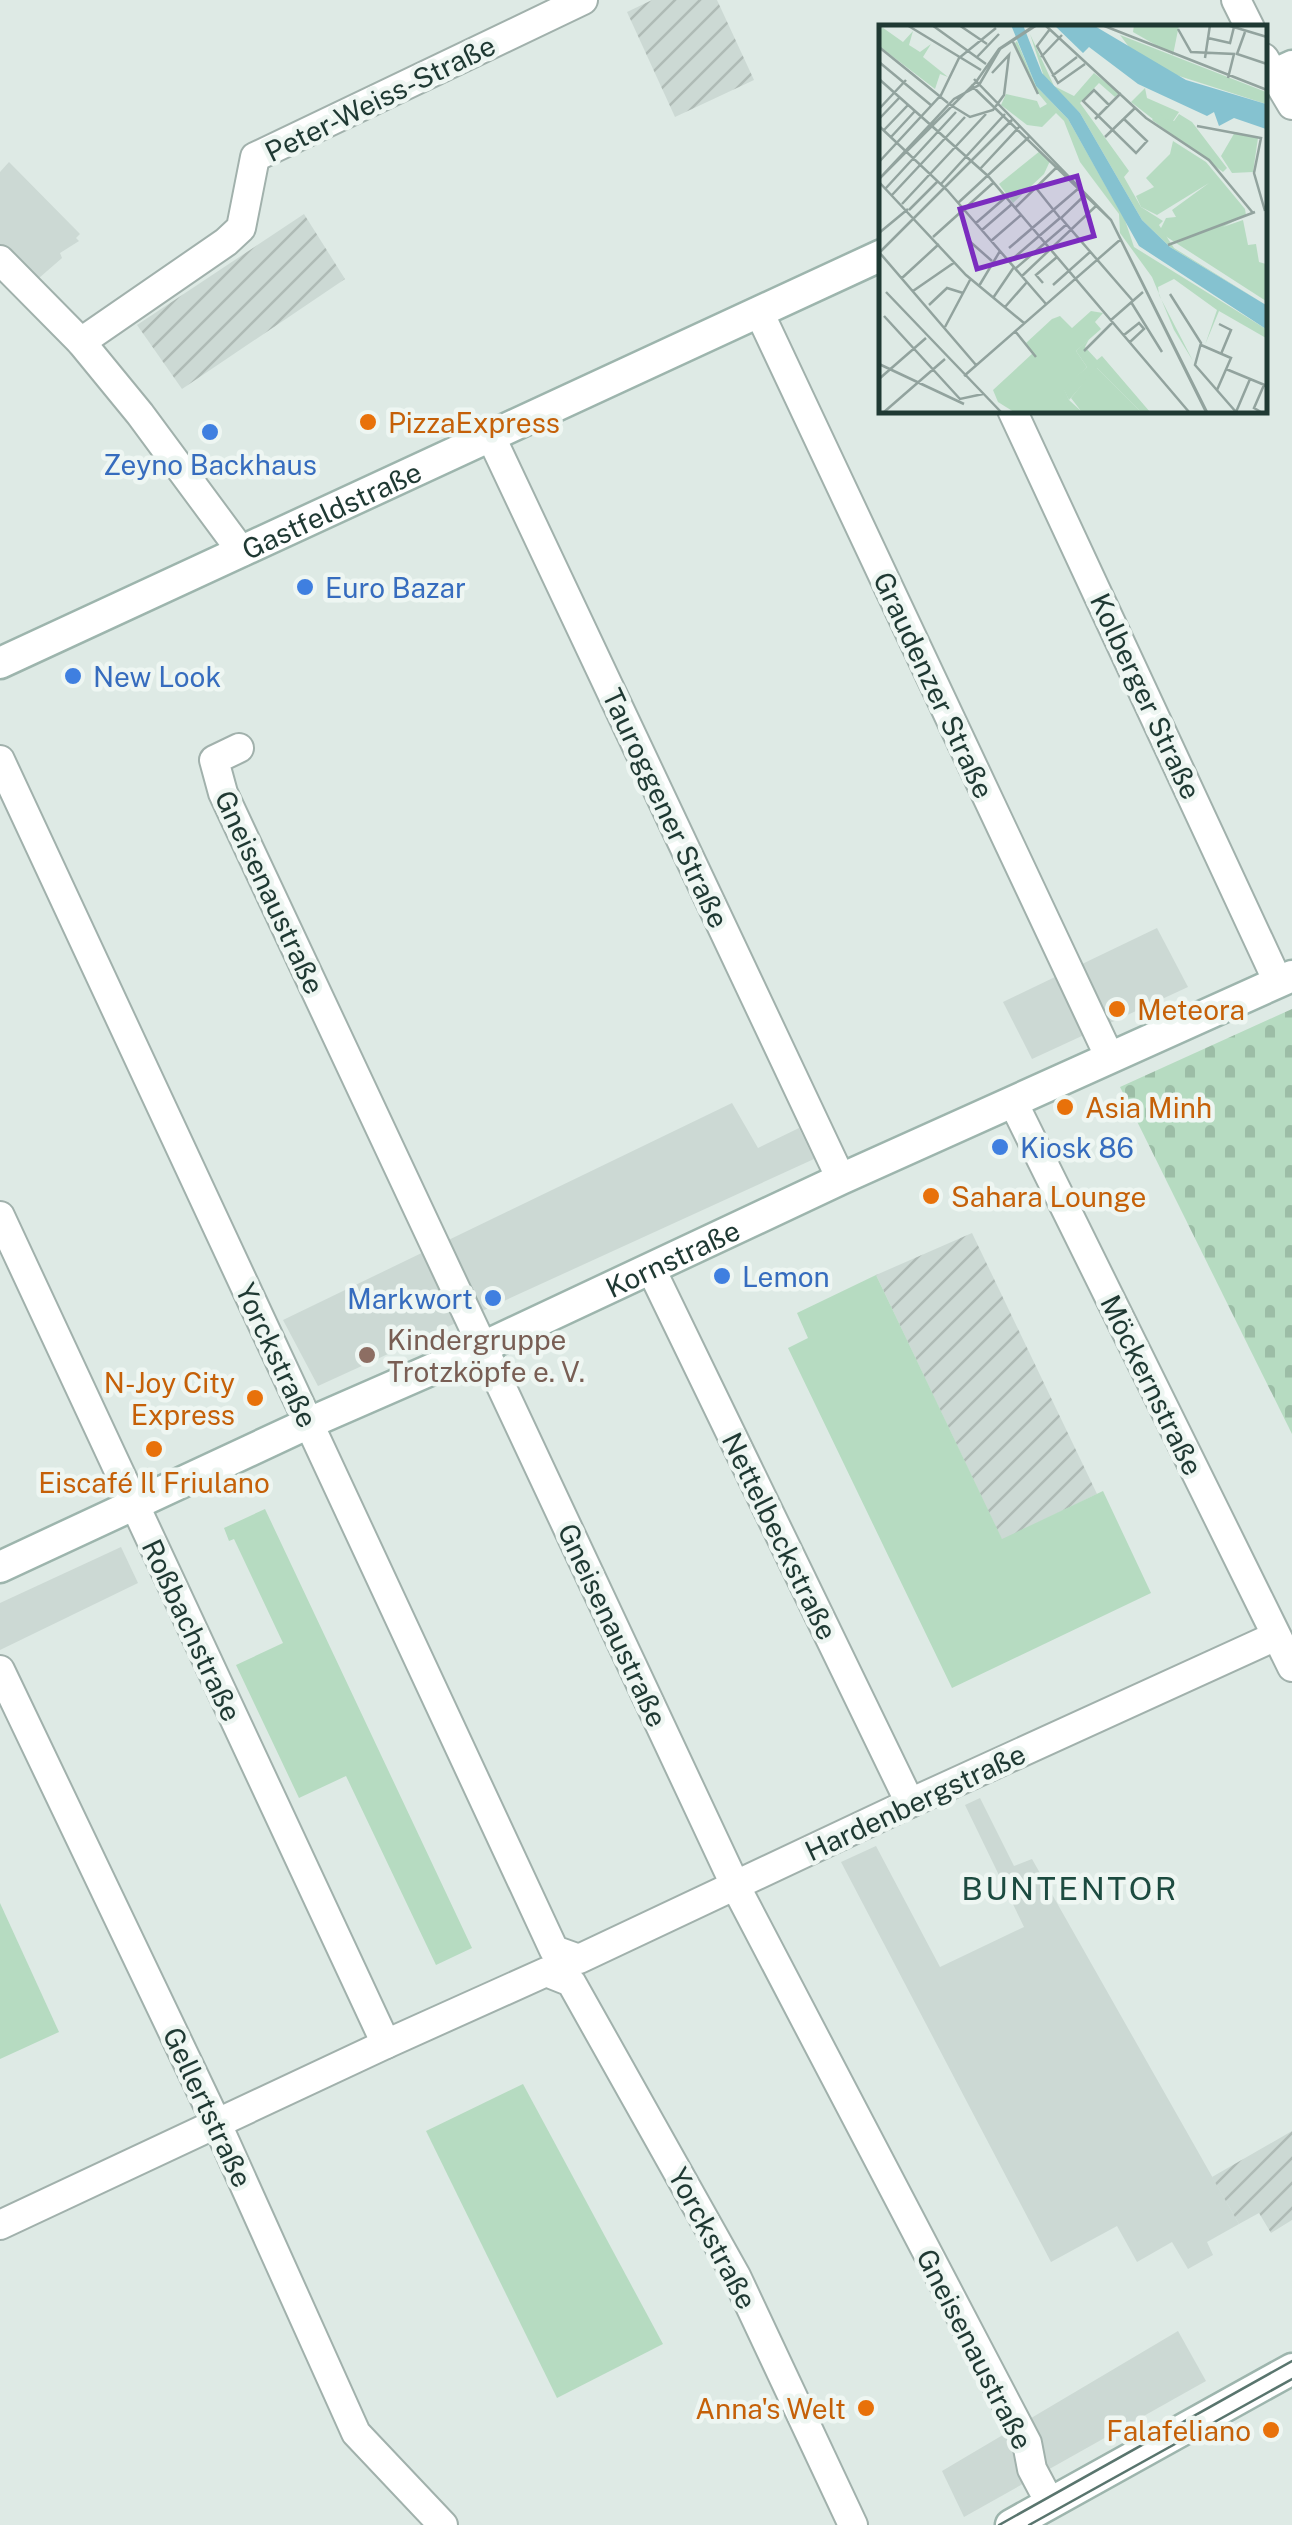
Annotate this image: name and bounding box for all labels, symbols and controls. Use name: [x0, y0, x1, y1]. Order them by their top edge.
inset map: [879, 25, 1267, 412]
street label: Peter-Weiss-Straße: [260, 28, 500, 168]
place label: PizzaExpress: [388, 406, 560, 439]
marker: PizzaExpress: [357, 411, 379, 433]
marker: Zeyno Backhaus: [199, 421, 221, 443]
place label: Zeyno Backhaus: [103, 448, 317, 481]
street label: Gastfeldstraße: [236, 454, 426, 565]
street label: Graudenzer Straße: [867, 567, 1001, 803]
place label: Euro Bazar: [325, 571, 466, 604]
marker: Euro Bazar: [294, 576, 316, 598]
street label: Kolberger Straße: [1084, 588, 1208, 804]
place label: New Look: [93, 660, 221, 693]
marker: New Look: [62, 665, 84, 687]
street label: Tauroggener Straße: [596, 683, 736, 933]
street label: Gneisenaustraße: [208, 785, 332, 999]
place label: Meteora: [1137, 993, 1245, 1026]
marker: Meteora: [1106, 998, 1128, 1020]
place label: Asia Minh: [1085, 1091, 1212, 1124]
marker: Asia Minh: [1054, 1096, 1076, 1118]
place label: Kiosk 86: [1020, 1131, 1134, 1164]
marker: Kiosk 86: [989, 1136, 1011, 1158]
place label: Sahara Lounge: [951, 1180, 1146, 1213]
marker: Sahara Lounge: [920, 1185, 942, 1207]
street label: Kornstraße: [600, 1213, 745, 1304]
place label: Lemon: [742, 1260, 830, 1293]
marker: Lemon: [711, 1265, 733, 1287]
street label: Yorckstraße: [229, 1278, 325, 1432]
place label: Markwort: [347, 1282, 473, 1315]
marker: Markwort: [482, 1287, 504, 1309]
street label: Möckernstraße: [1094, 1290, 1210, 1480]
place label: Kindergruppe Trotzköpfe e. V.: [387, 1323, 585, 1388]
marker: Kindergruppe Trotzköpfe e. V.: [356, 1344, 378, 1366]
place label: N-Joy City Express: [104, 1366, 235, 1431]
marker: N-Joy City Express: [244, 1387, 266, 1409]
street label: Nettelbeckstraße: [716, 1427, 844, 1645]
marker: Eiscafé Il Friulano: [143, 1438, 165, 1460]
place label: Eiscafé Il Friulano: [38, 1466, 270, 1499]
street label: Gneisenaustraße: [551, 1518, 675, 1732]
street label: Roßbachstraße: [135, 1534, 249, 1726]
street label: Hardenbergstraße: [800, 1736, 1030, 1868]
district label: BUNTENTOR: [961, 1870, 1179, 1907]
street label: Gellertstraße: [157, 2022, 259, 2192]
street label: Yorckstraße: [662, 2162, 764, 2314]
street label: Gneisenaustraße: [910, 2243, 1040, 2455]
place label: Anna's Welt: [695, 2392, 846, 2425]
marker: Anna's Welt: [855, 2397, 877, 2419]
place label: Falafeliano: [1106, 2414, 1251, 2447]
marker: Falafeliano: [1260, 2419, 1282, 2441]

